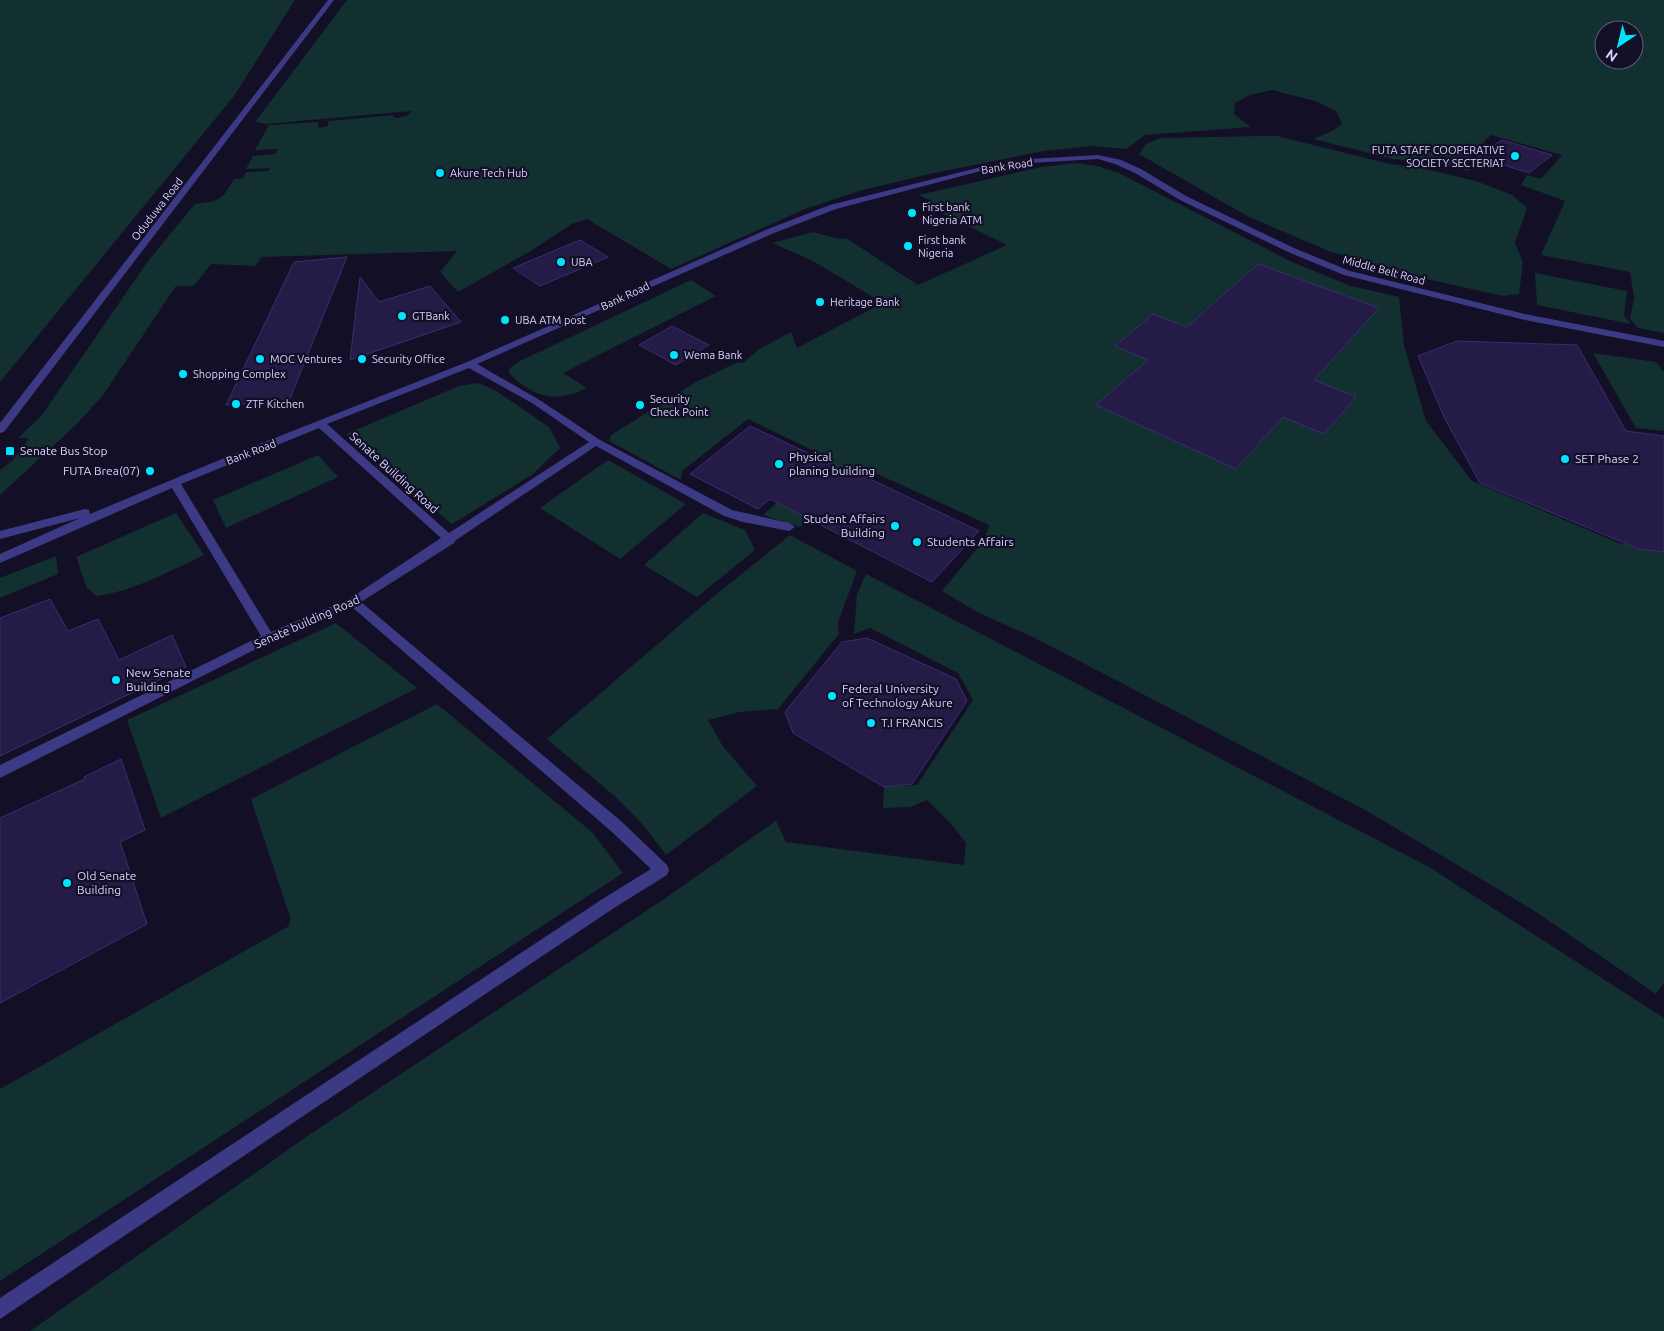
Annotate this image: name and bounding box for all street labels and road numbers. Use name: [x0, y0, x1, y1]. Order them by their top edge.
street label: Bank Road: [980, 156, 1034, 176]
street label: Oduduwa Road: [129, 175, 185, 243]
street label: Middle Belt Road: [1342, 253, 1426, 287]
street label: Bank Road: [599, 279, 651, 313]
street label: Senate Building Road: [347, 429, 441, 516]
street label: Bank Road: [224, 437, 278, 467]
street label: Senate building Road: [252, 592, 362, 651]

